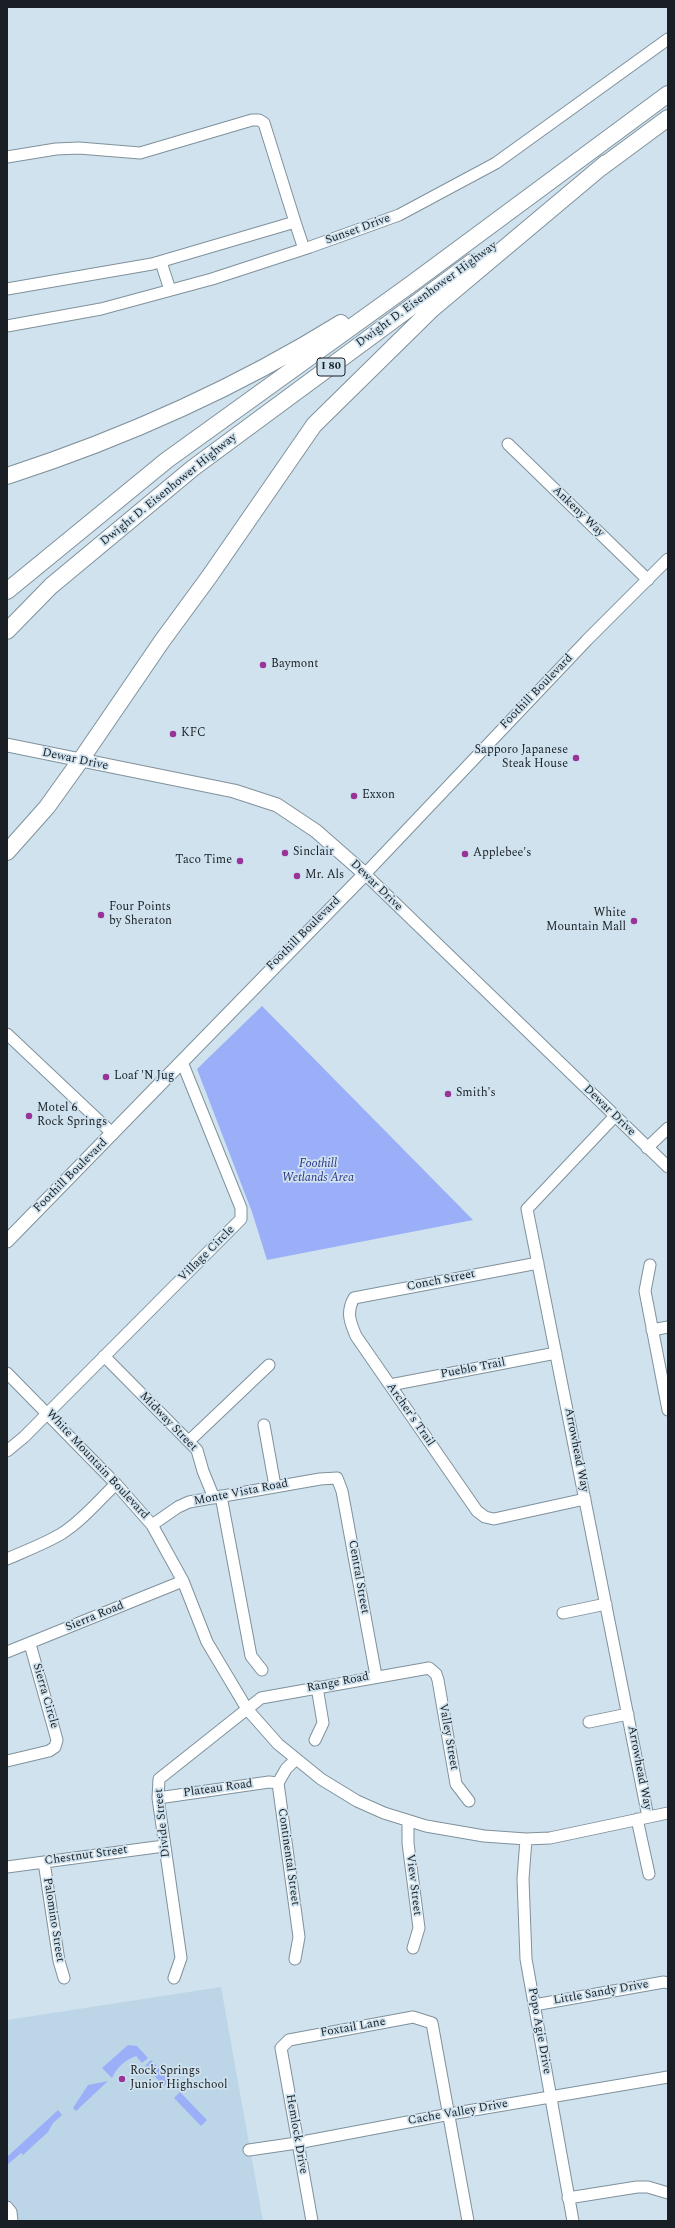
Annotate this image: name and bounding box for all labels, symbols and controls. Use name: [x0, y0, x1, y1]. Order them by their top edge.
street label: Sunset Drive: [324, 212, 392, 248]
street label: Dwight D. Eisenhower Highway: [354, 239, 500, 351]
road number: I 80: [317, 358, 345, 376]
street label: Dwight D. Eisenhower Highway: [98, 431, 240, 549]
street label: Ankeny Way: [549, 484, 607, 540]
street label: Foothill Boulevard: [498, 652, 576, 732]
place label: Baymont: [271, 658, 318, 672]
marker: Baymont: [258, 660, 268, 670]
place label: KFC: [181, 727, 206, 741]
marker: KFC: [168, 729, 178, 739]
place label: Sapporo Japanese Steak House: [474, 744, 568, 772]
street label: Dewar Drive: [41, 746, 109, 774]
marker: Sapporo Japanese Steak House: [571, 753, 581, 763]
place label: Exxon: [362, 789, 395, 803]
marker: Exxon: [349, 791, 359, 801]
place label: Sinclair: [293, 846, 334, 860]
place label: Applebee's: [473, 847, 532, 861]
marker: Sinclair: [280, 848, 290, 858]
marker: Applebee's: [460, 849, 470, 859]
place label: Taco Time: [175, 854, 232, 868]
marker: Taco Time: [235, 856, 245, 866]
street label: Dewar Drive: [347, 857, 405, 915]
place label: Mr. Als: [305, 869, 344, 883]
marker: Mr. Als: [292, 871, 302, 881]
street label: Foothill Boulevard: [264, 894, 344, 974]
place label: Four Points by Sheraton: [109, 901, 172, 929]
place label: White Mountain Mall: [546, 907, 626, 935]
marker: Four Points by Sheraton: [96, 910, 106, 920]
marker: White Mountain Mall: [629, 916, 639, 926]
place label: Loaf 'N Jug: [114, 1070, 174, 1084]
marker: Loaf 'N Jug: [101, 1072, 111, 1082]
street label: Dewar Drive: [580, 1082, 638, 1140]
place label: Smith's: [456, 1087, 496, 1101]
marker: Smith's: [443, 1089, 453, 1099]
place label: Motel 6 Rock Springs: [37, 1102, 107, 1130]
marker: Motel 6 Rock Springs: [24, 1111, 34, 1121]
street label: Foothill Boulevard: [31, 1136, 111, 1216]
park label: Foothill Wetlands Area: [282, 1158, 354, 1186]
street label: Village Circle: [176, 1223, 238, 1285]
street label: Conch Street: [406, 1267, 476, 1295]
street label: Pueblo Trail: [439, 1356, 507, 1382]
street label: Archer's Trail: [383, 1381, 437, 1449]
street label: Midway Street: [136, 1389, 200, 1455]
street label: White Mountain Boulevard: [42, 1407, 152, 1523]
street label: Arrowhead Way: [561, 1407, 591, 1493]
street label: Monte Vista Road: [193, 1477, 289, 1509]
street label: Central Street: [344, 1539, 372, 1615]
street label: Sierra Road: [64, 1599, 126, 1635]
street label: Sierra Circle: [29, 1662, 61, 1730]
street label: Range Road: [306, 1670, 370, 1696]
street label: Valley Street: [435, 1703, 461, 1771]
street label: Arrowhead Way: [624, 1725, 654, 1811]
street label: Plateau Road: [182, 1777, 254, 1801]
street label: Divide Street: [152, 1788, 174, 1858]
street label: Continental Street: [274, 1807, 302, 1907]
street label: Chestnut Street: [44, 1843, 128, 1869]
street label: View Street: [402, 1853, 424, 1917]
street label: Palomino Street: [39, 1877, 67, 1963]
street label: Little Sandy Drive: [552, 1978, 650, 2008]
street label: Popo Agie Drive: [524, 1987, 554, 2075]
street label: Foxtail Lane: [319, 2015, 387, 2041]
place label: Rock Springs Junior Highschool: [130, 2065, 228, 2093]
marker: Rock Springs Junior Highschool: [117, 2074, 127, 2084]
street label: Hemlock Drive: [282, 2093, 310, 2175]
street label: Cache Valley Drive: [407, 2097, 509, 2129]

